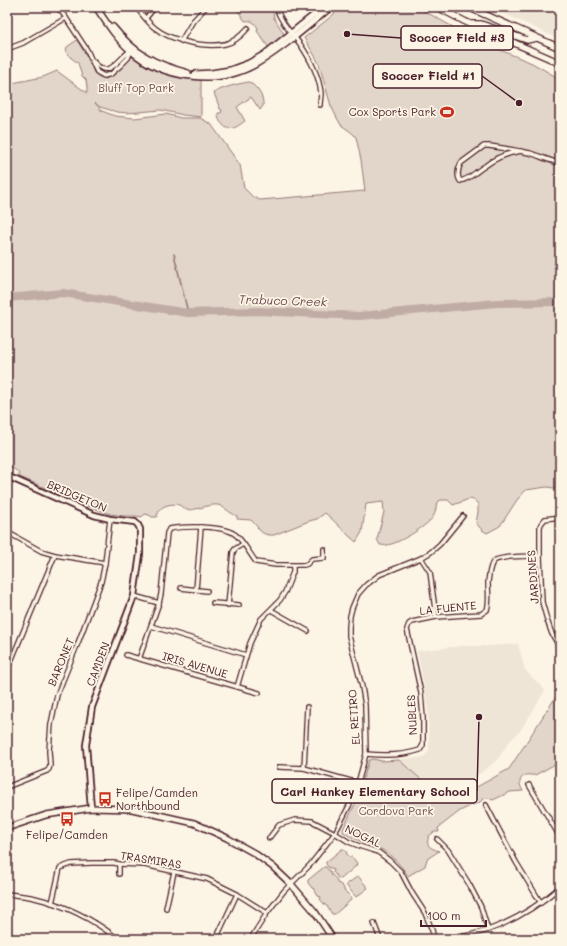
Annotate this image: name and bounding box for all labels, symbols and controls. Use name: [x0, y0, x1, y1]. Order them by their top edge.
callout: Soccer Field #3: [401, 26, 513, 50]
text: Soccer Field #3: [409, 29, 505, 45]
callout: Soccer Field #1: [373, 64, 482, 88]
text: Soccer Field #1: [381, 67, 475, 83]
park label: Bluff Top Park: [98, 80, 174, 95]
place label: Cox Sports Park: [349, 104, 436, 119]
sports icon: Cox Sports Park: [439, 104, 455, 120]
water label: Trabuco Creek: [239, 290, 328, 310]
street label: BRIDGETON: [45, 476, 109, 515]
street label: JARDINES: [523, 550, 542, 604]
street label: LA FUENTE: [419, 597, 477, 618]
street label: BARONET: [44, 636, 77, 688]
street label: CAMDEN: [82, 640, 113, 688]
street label: IRIS AVENUE: [161, 648, 230, 681]
street label: EL RETIRO: [344, 688, 363, 745]
street label: NUBLES: [403, 694, 420, 736]
callout: Carl Hankey Elementary School: [272, 779, 477, 803]
text: Carl Hankey Elementary School: [280, 783, 470, 799]
place label: Felipe/Camden Northbound: [116, 785, 198, 813]
bus stop icon: Felipe/Camden Northbound: [97, 791, 113, 807]
park label: Cordova Park: [359, 803, 433, 818]
bus stop icon: Felipe/Camden: [59, 811, 75, 827]
street label: NOGAL: [343, 821, 384, 851]
place label: Felipe/Camden: [26, 827, 108, 842]
street label: TRASMIRAS: [120, 847, 183, 872]
scale bar: [421, 902, 486, 928]
text: 100 m: [427, 907, 461, 923]

